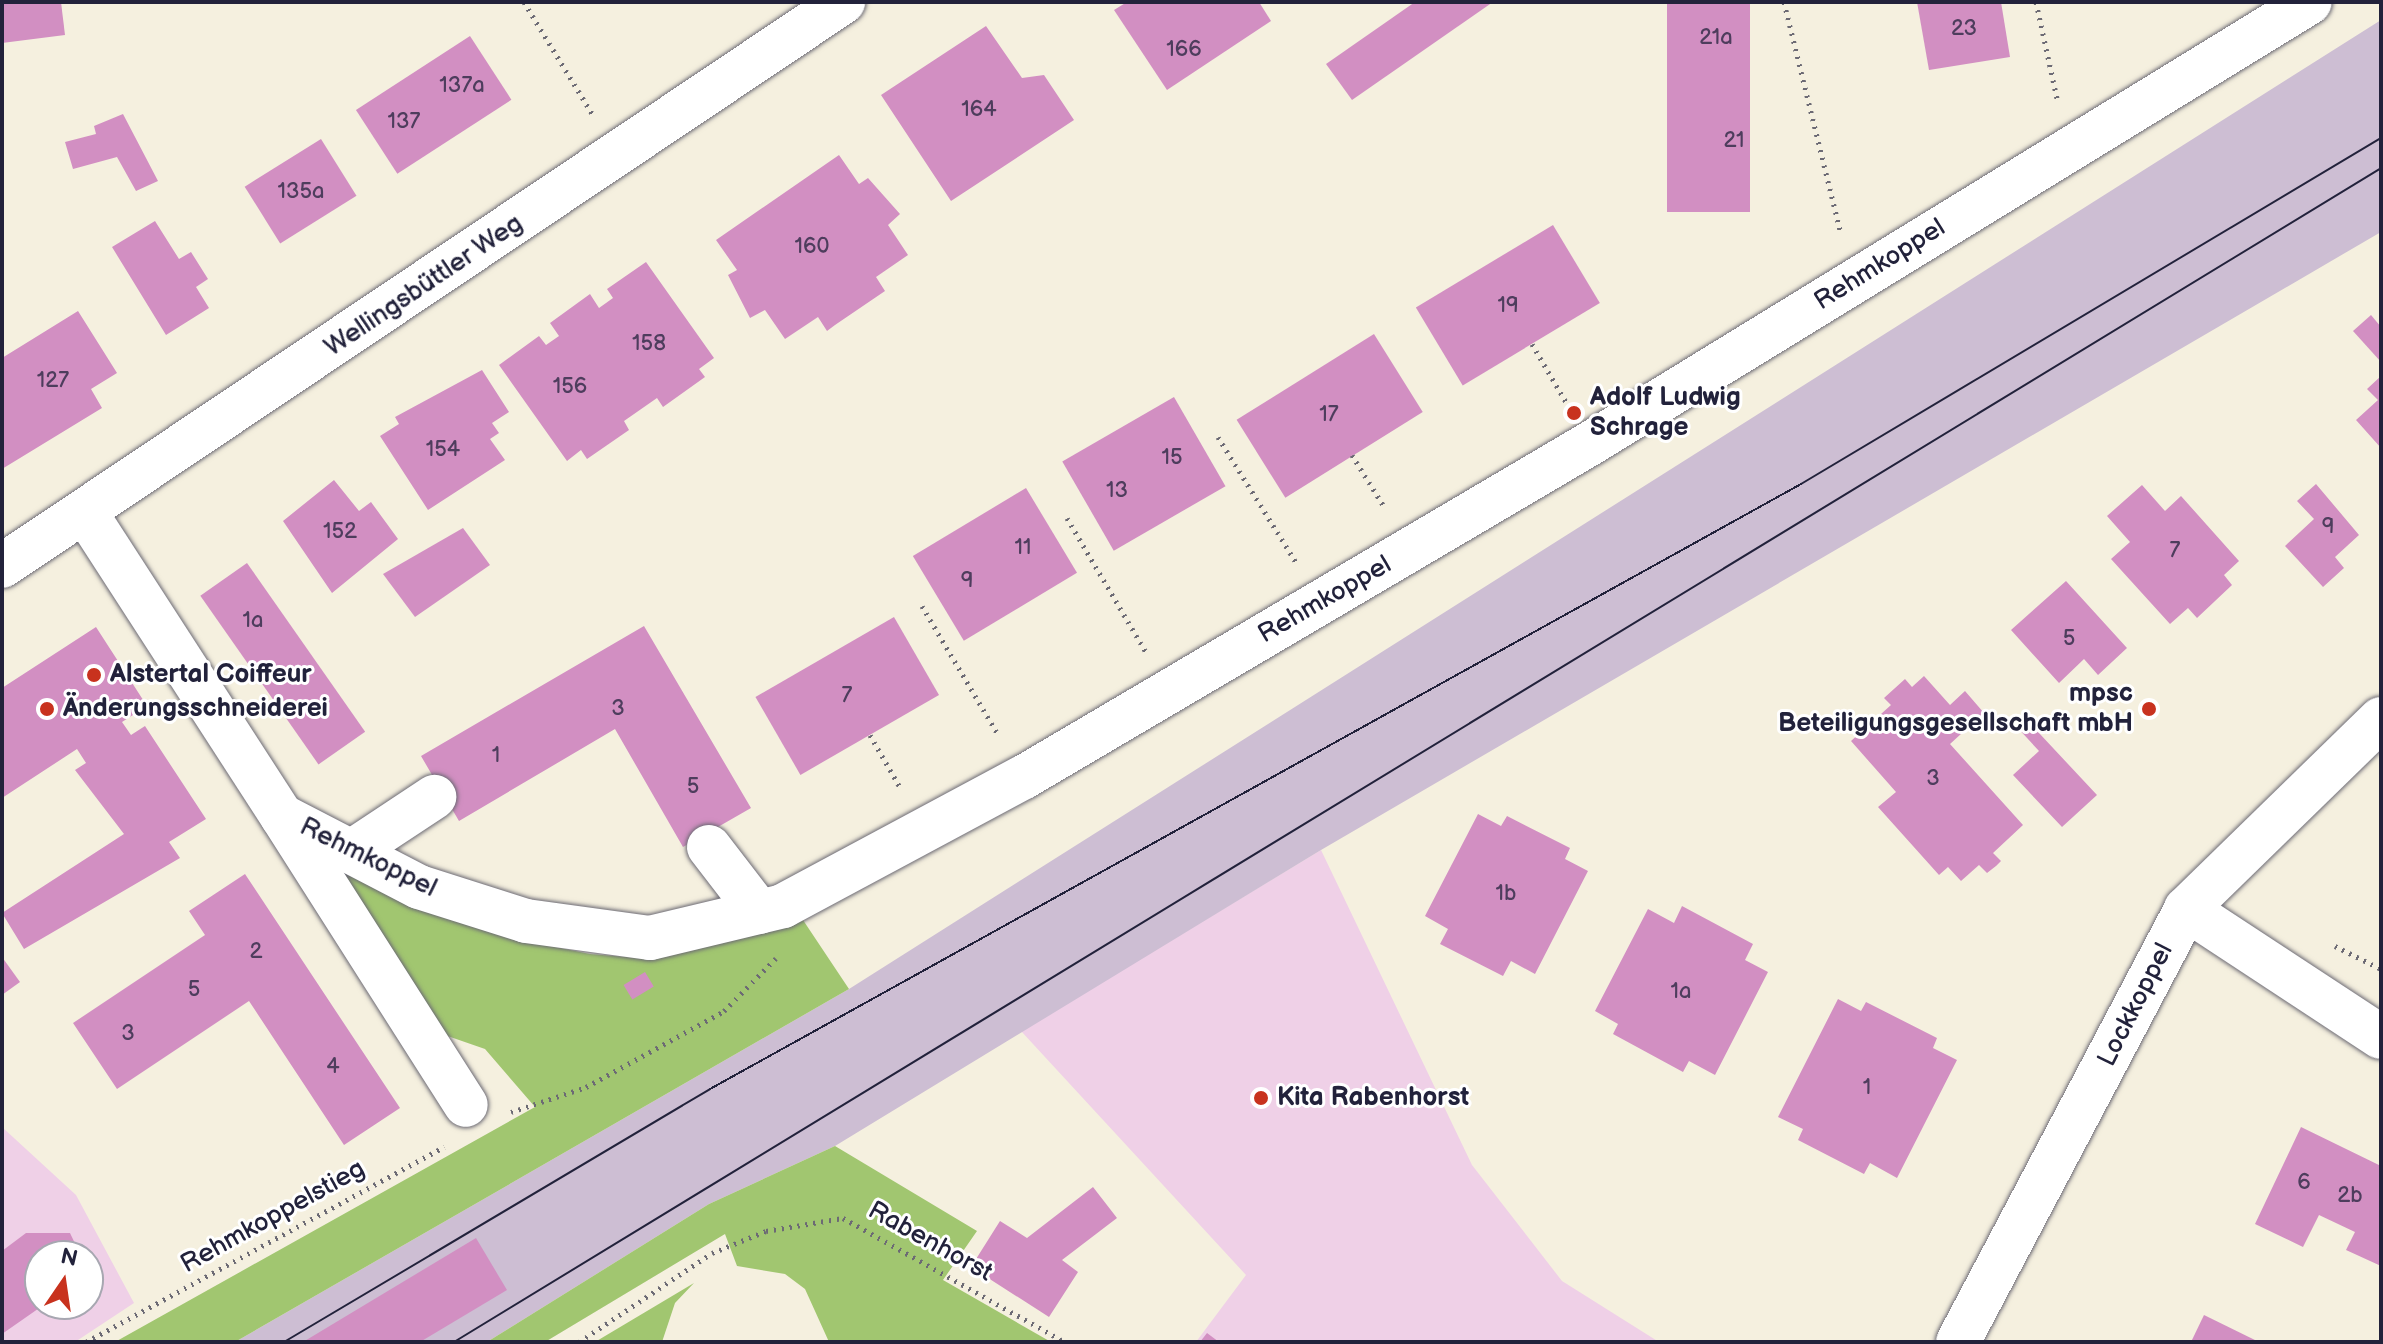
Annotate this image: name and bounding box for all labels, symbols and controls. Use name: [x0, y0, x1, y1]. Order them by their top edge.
house number: 23: [1951, 16, 1977, 42]
house number: 21a: [1699, 25, 1733, 51]
house number: 166: [1166, 37, 1202, 63]
house number: 137a: [439, 73, 485, 99]
house number: 164: [961, 97, 997, 123]
house number: 137: [388, 109, 420, 135]
house number: 21: [1723, 128, 1745, 154]
house number: 135a: [277, 179, 325, 205]
street label: Wellingsbüttler Weg: [319, 208, 529, 364]
street label: Rehmkoppel: [1809, 212, 1951, 318]
house number: 160: [795, 234, 829, 260]
house number: 19: [1497, 293, 1519, 319]
house number: 158: [632, 331, 666, 357]
house number: 127: [37, 368, 69, 394]
house number: 156: [553, 374, 587, 400]
place label: Adolf Ludwig Schrage: [1590, 382, 1741, 444]
house number: 17: [1319, 402, 1339, 428]
marker: Adolf Ludwig Schrage: [1565, 404, 1583, 422]
house number: 154: [426, 437, 460, 463]
house number: 15: [1161, 445, 1183, 471]
house number: 13: [1106, 478, 1128, 504]
house number: 9: [2322, 514, 2334, 540]
house number: 152: [323, 519, 357, 545]
house number: 11: [1014, 535, 1032, 561]
house number: 7: [2170, 538, 2180, 564]
street label: Rehmkoppel: [1253, 549, 1397, 651]
house number: 9: [961, 568, 973, 594]
house number: 1a: [243, 608, 263, 634]
house number: 5: [2063, 626, 2075, 652]
place label: Alstertal Coiffeur: [110, 659, 312, 691]
marker: Alstertal Coiffeur: [85, 666, 103, 684]
place label: mpsc Beteiligungsgesellschaft mbH: [1778, 678, 2133, 740]
house number: 7: [842, 683, 852, 709]
place label: Änderungsschneiderei: [63, 693, 328, 725]
house number: 3: [611, 696, 625, 722]
marker: Änderungsschneiderei: [38, 700, 56, 718]
marker: mpsc Beteiligungsgesellschaft mbH: [2140, 700, 2158, 718]
house number: 1: [492, 743, 500, 769]
house number: 3: [1926, 766, 1940, 792]
house number: 5: [687, 774, 699, 800]
street label: Rehmkoppel: [295, 811, 441, 905]
house number: 1b: [1496, 881, 1516, 907]
street label: Lockkoppel: [2092, 938, 2180, 1072]
house number: 2: [250, 939, 262, 965]
house number: 5: [188, 977, 200, 1003]
house number: 1a: [1671, 979, 1691, 1005]
house number: 3: [121, 1021, 135, 1047]
house number: 4: [326, 1054, 340, 1080]
house number: 1: [1863, 1075, 1871, 1101]
place label: Kita Rabenhorst: [1277, 1082, 1469, 1114]
marker: Kita Rabenhorst: [1252, 1089, 1270, 1107]
street label: Rehmkoppelstieg: [176, 1154, 370, 1280]
house number: 6: [2297, 1170, 2311, 1196]
house number: 2b: [2337, 1183, 2363, 1209]
street label: Rabenhorst: [862, 1195, 998, 1289]
north arrow: [24, 1240, 104, 1320]
text: N: [58, 1243, 80, 1273]

